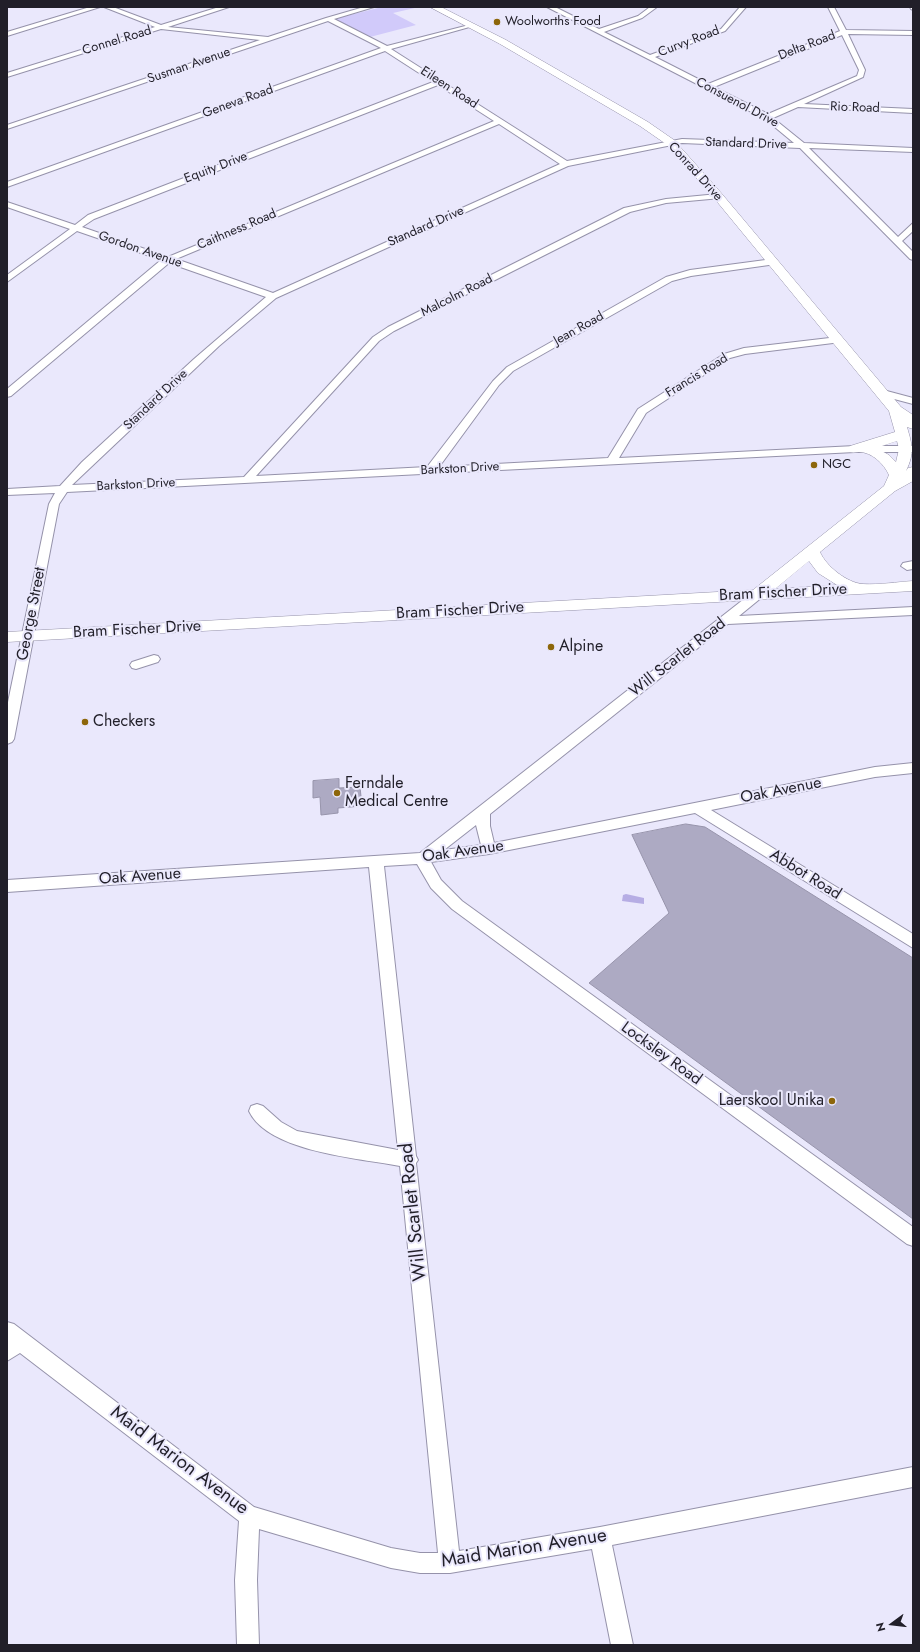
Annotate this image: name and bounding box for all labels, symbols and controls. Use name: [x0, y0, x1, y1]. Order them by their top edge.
place label: Woolworths Food: [505, 14, 601, 30]
marker: Woolworths Food: [492, 17, 502, 27]
street label: Connel Road: [81, 23, 153, 59]
street label: Curvy Road: [656, 23, 722, 61]
street label: Delta Road: [776, 28, 838, 64]
street label: Susman Avenue: [145, 44, 233, 88]
street label: Eileen Road: [417, 64, 481, 112]
street label: Consuenol Drive: [693, 75, 781, 131]
street label: Geneva Road: [201, 82, 275, 122]
street label: Rio Road: [830, 99, 880, 117]
street label: Standard Drive: [705, 135, 787, 153]
street label: Conrad Drive: [665, 139, 725, 205]
street label: Equity Drive: [182, 149, 250, 187]
street label: Standard Drive: [386, 203, 466, 251]
street label: Caithness Road: [195, 206, 279, 254]
street label: Gordon Avenue: [96, 228, 184, 272]
street label: Malcolm Road: [419, 271, 495, 321]
street label: Jean Road: [551, 309, 607, 349]
street label: Francis Road: [663, 351, 731, 401]
street label: Standard Drive: [121, 366, 191, 434]
place label: NGC: [822, 457, 851, 473]
street label: Barkston Drive: [420, 459, 500, 479]
marker: NGC: [809, 460, 819, 470]
street label: Barkston Drive: [96, 475, 176, 495]
street label: George Street: [14, 566, 50, 662]
street label: Bram Fischer Drive: [719, 580, 847, 606]
street label: Bram Fischer Drive: [396, 598, 524, 624]
street label: Will Scarlet Road: [626, 614, 730, 702]
street label: Bram Fischer Drive: [73, 617, 201, 643]
place label: Alpine: [559, 637, 603, 657]
marker: Alpine: [546, 642, 556, 652]
place label: Checkers: [93, 712, 155, 732]
marker: Checkers: [80, 717, 90, 727]
place label: Ferndale Medical Centre: [345, 774, 448, 812]
street label: Oak Avenue: [739, 774, 823, 808]
marker: Ferndale Medical Centre: [332, 788, 342, 798]
street label: Oak Avenue: [421, 837, 505, 867]
street label: Abbot Road: [766, 845, 844, 905]
street label: Oak Avenue: [98, 865, 182, 889]
street label: Locksley Road: [617, 1018, 705, 1090]
place label: Laerskool Unika: [719, 1091, 824, 1111]
marker: Laerskool Unika: [827, 1096, 837, 1106]
street label: Will Scarlet Road: [395, 1142, 433, 1282]
street label: Maid Marion Avenue: [105, 1402, 253, 1520]
street label: Maid Marion Avenue: [440, 1525, 608, 1573]
north arrow: [872, 1604, 912, 1644]
text: N: [872, 1621, 889, 1633]

